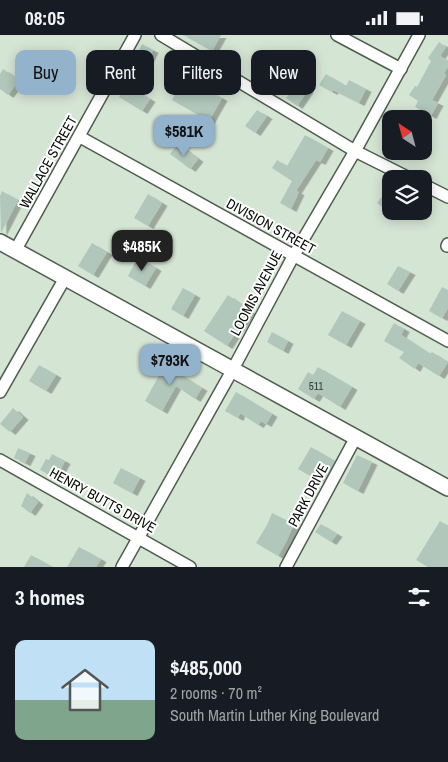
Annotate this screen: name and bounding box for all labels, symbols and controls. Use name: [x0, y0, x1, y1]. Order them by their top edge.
text: 08:05: [25, 5, 65, 31]
chip: Buy: [15, 50, 76, 95]
chip: Rent: [86, 50, 154, 95]
chip: Filters: [164, 50, 241, 95]
chip: New: [251, 50, 316, 95]
north arrow: [382, 110, 432, 160]
map controls: [382, 110, 432, 220]
street label: WALLACE STREET: [15, 113, 81, 211]
pin: $581K: [149, 115, 219, 157]
text: $581K: [165, 120, 203, 142]
button: layers: [382, 170, 432, 220]
street label: DIVISION STREET: [223, 194, 319, 258]
pin: $485K: [107, 229, 177, 272]
text: $485K: [123, 235, 161, 257]
street label: LOOMIS AVENUE: [226, 247, 286, 339]
pin: $793K: [135, 343, 205, 386]
text: $793K: [151, 349, 189, 371]
house number: 511: [309, 379, 323, 393]
street label: PARK DRIVE: [284, 460, 332, 530]
street label: HENRY BUTTS DRIVE: [47, 463, 159, 537]
text: 3 homes: [15, 583, 85, 612]
icon: filters: [405, 583, 433, 611]
text: $485,000: [170, 653, 242, 682]
icon: home: [55, 660, 115, 720]
text: 2 rooms · 70 m²: [170, 682, 262, 704]
text: South Martin Luther King Boulevard: [170, 704, 379, 726]

